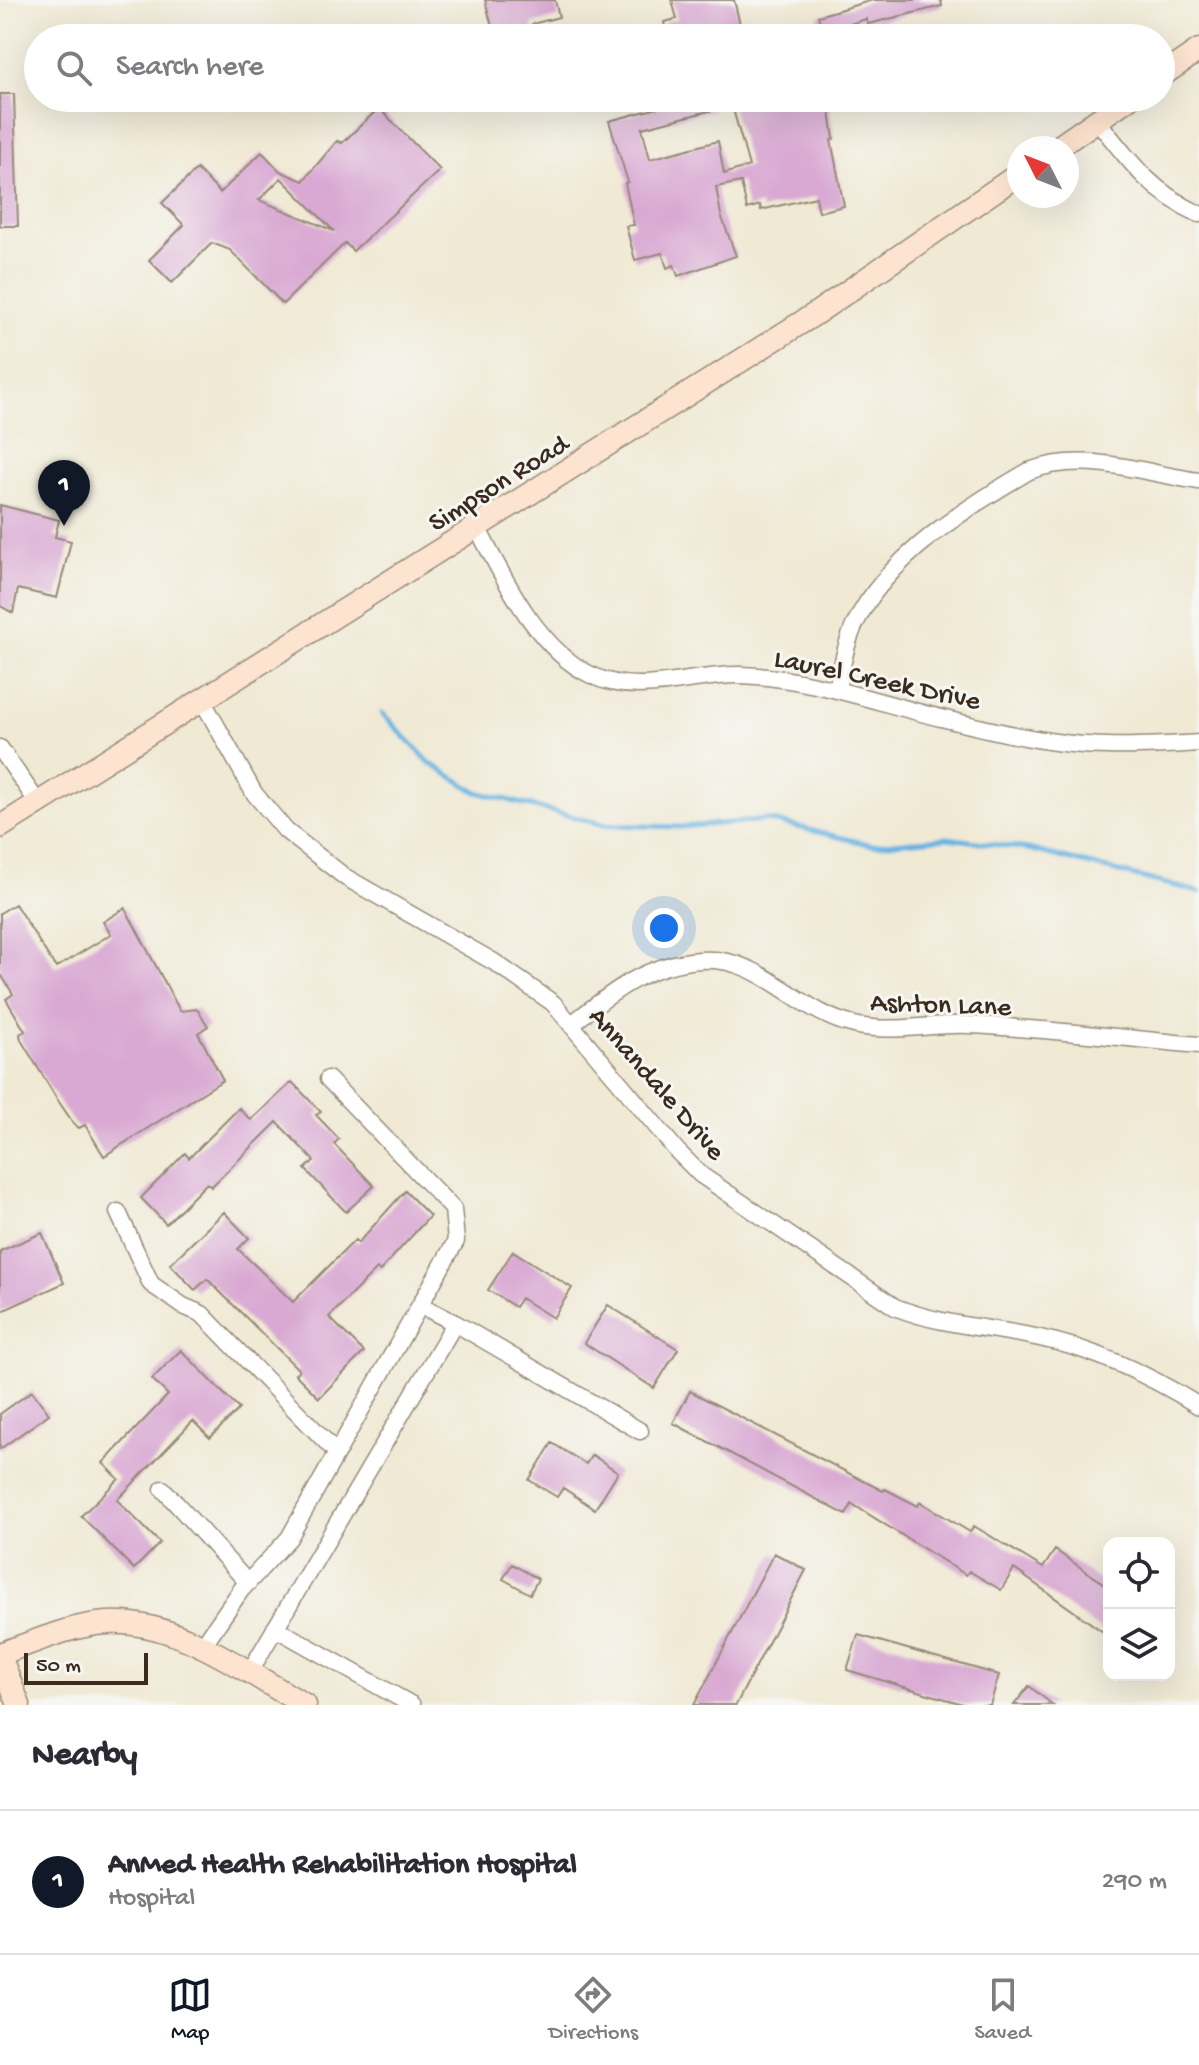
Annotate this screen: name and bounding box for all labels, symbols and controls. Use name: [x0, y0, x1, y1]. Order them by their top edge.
search box: [24, 24, 1175, 112]
icon: search: [52, 46, 96, 90]
text: Search here: [116, 51, 264, 86]
north arrow: [1007, 136, 1079, 208]
street label: Simpson Road: [423, 427, 578, 541]
pin: 1: [38, 460, 90, 526]
street label: Laurel Creek Drive: [771, 643, 984, 720]
your location: [644, 908, 684, 948]
street label: Ashton Lane: [870, 988, 1013, 1025]
street label: Annandale Drive: [580, 1002, 731, 1169]
map controls: [1103, 1537, 1175, 1681]
button: locate: [1103, 1537, 1175, 1609]
button: layers: [1103, 1609, 1175, 1681]
scale bar: [24, 1649, 148, 1685]
text: 50 m: [36, 1654, 81, 1680]
text: Nearby: [32, 1737, 137, 1777]
text: AnMed Health Rehabilitation Hospital: [108, 1849, 577, 1884]
text: 1: [53, 1867, 63, 1898]
text: 290 m: [1102, 1867, 1167, 1898]
text: Hospital: [108, 1884, 195, 1915]
tab: Map: [168, 1973, 212, 2047]
tab: Directions: [549, 1973, 638, 2047]
tab: Saved: [974, 1973, 1031, 2047]

